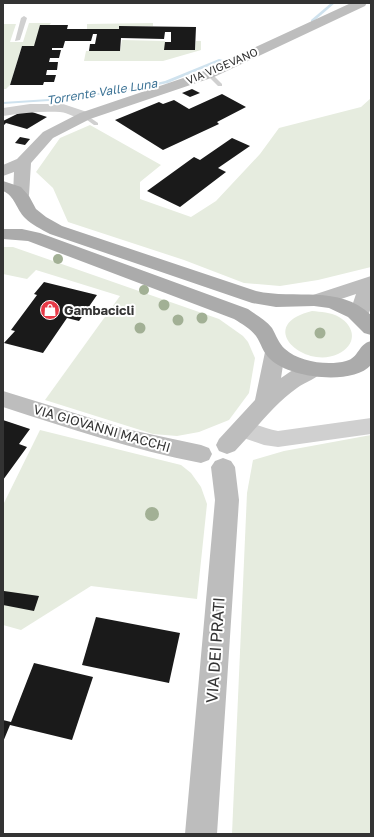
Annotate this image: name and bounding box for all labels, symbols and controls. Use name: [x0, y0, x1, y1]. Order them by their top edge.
street label: VIA VIGEVANO: [184, 45, 260, 86]
water label: Torrente Valle Luna: [46, 75, 159, 108]
shop icon: Gambacicli: [39, 299, 61, 321]
place label: Gambacicli: [64, 302, 134, 318]
street label: VIA GIOVANNI MACCHI: [32, 401, 172, 455]
street label: VIA DEI PRATI: [201, 596, 229, 704]

